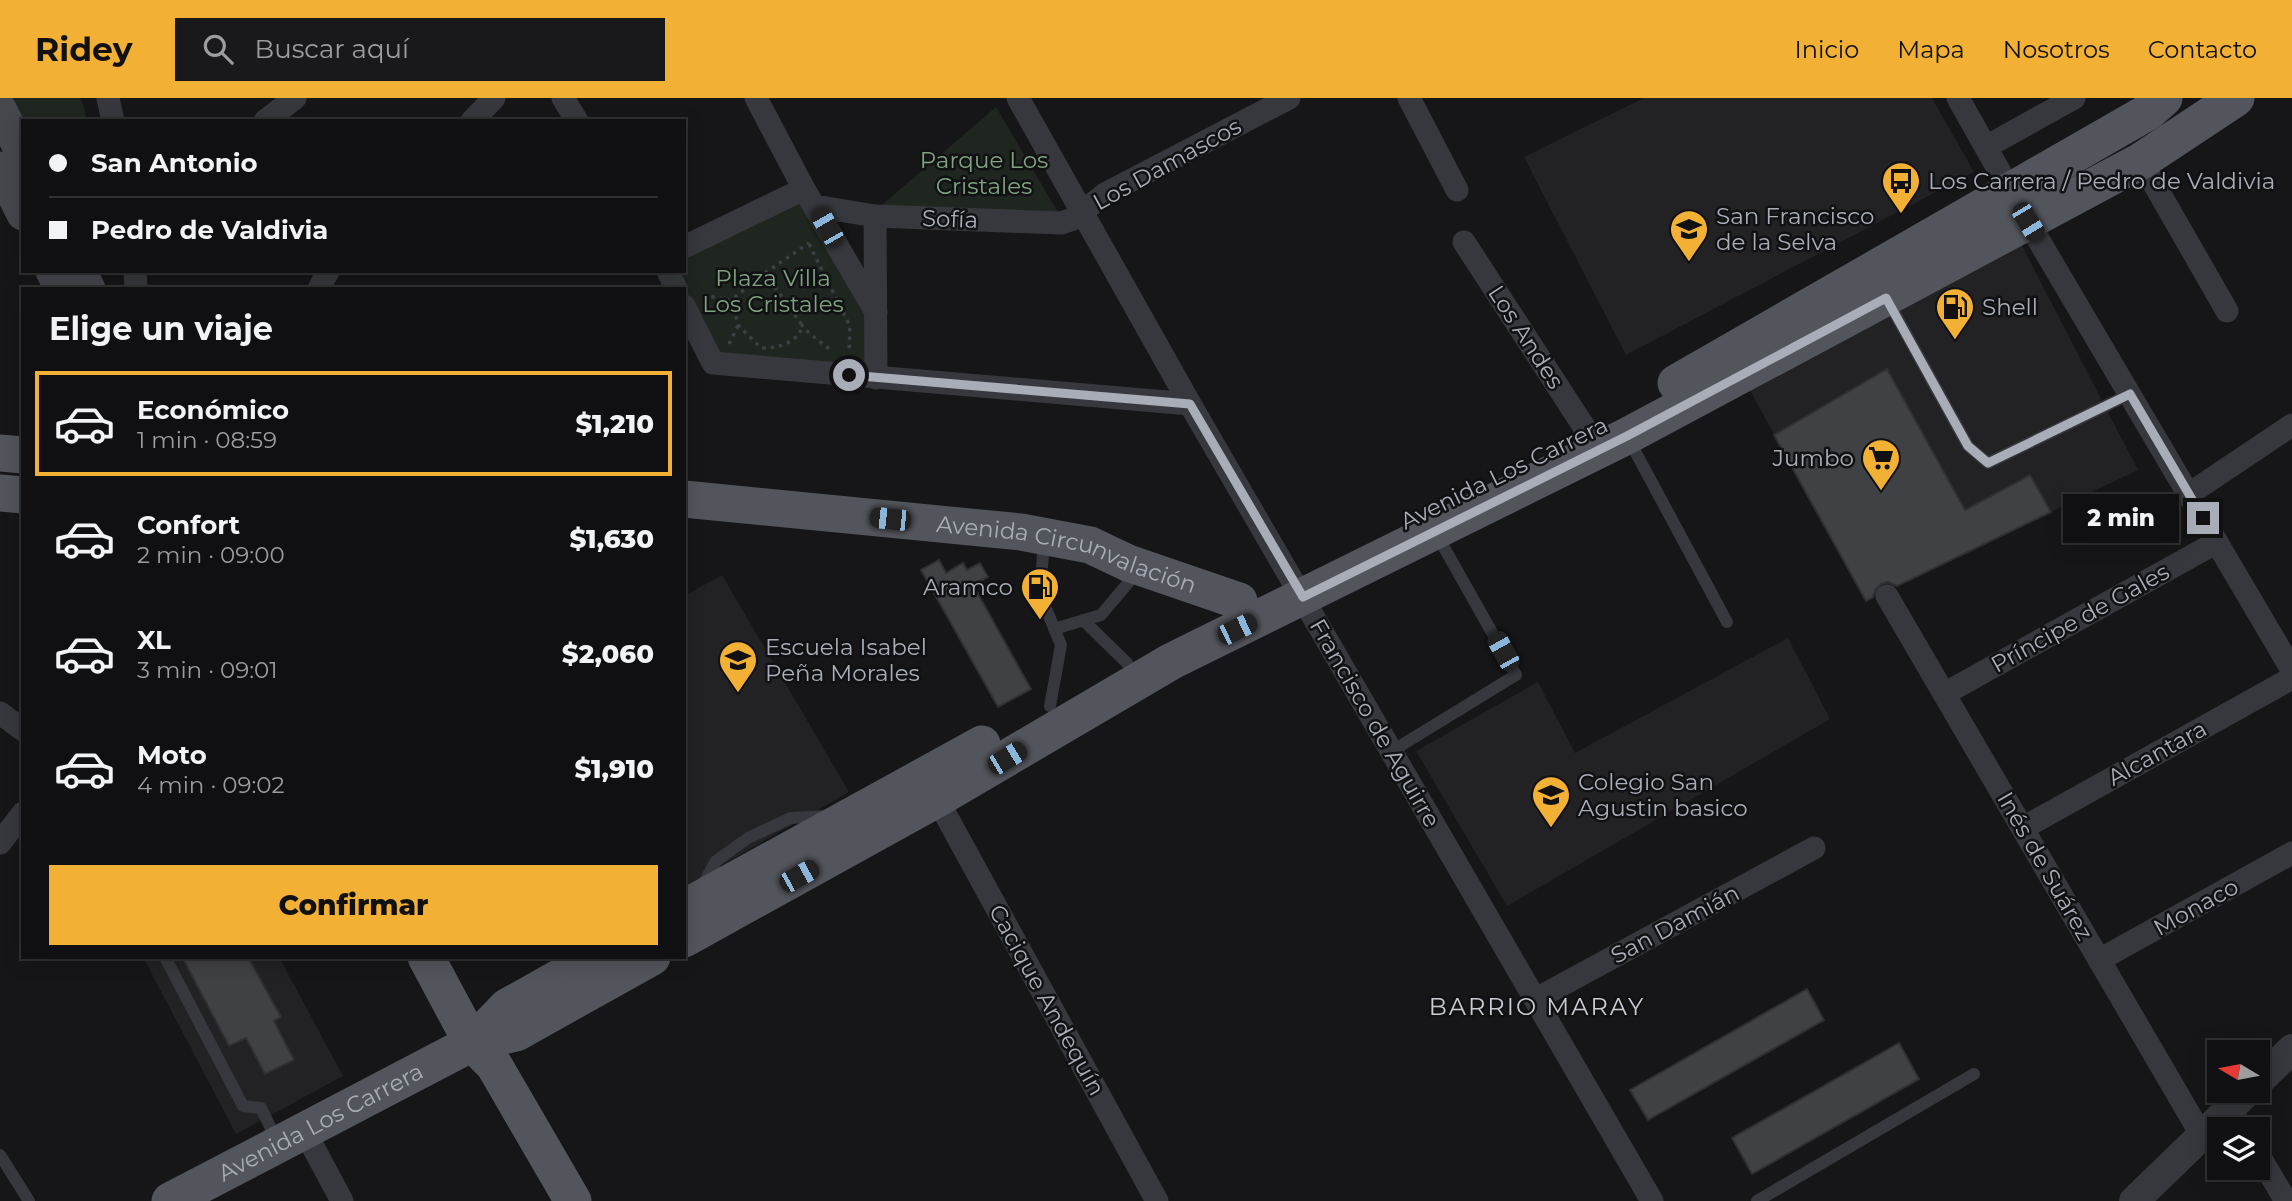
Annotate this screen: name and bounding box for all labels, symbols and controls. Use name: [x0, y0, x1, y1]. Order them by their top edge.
search box: [175, 18, 665, 81]
text: Ridey: [35, 29, 133, 69]
icon: search: [199, 30, 237, 68]
text: Buscar aquí: [255, 33, 409, 65]
text: Inicio: [1794, 35, 1859, 64]
text: Mapa: [1897, 35, 1965, 64]
text: Nosotros: [2003, 35, 2110, 64]
text: Contacto: [2148, 35, 2257, 64]
street label: Los Damascos: [1088, 112, 1246, 216]
park label: Parque Los Cristales: [920, 146, 1048, 200]
text: San Antonio: [91, 147, 258, 179]
bus stop icon: Los Carrera / Pedro de Valdivia: [1880, 160, 1922, 215]
place label: Los Carrera / Pedro de Valdivia: [1928, 167, 2275, 195]
car: [2009, 199, 2048, 245]
place label: San Francisco de la Selva: [1716, 202, 1874, 256]
car: [808, 204, 847, 250]
street label: Sofía: [921, 204, 979, 234]
school or university icon: San Francisco de la Selva: [1668, 208, 1710, 263]
text: Pedro de Valdivia: [91, 214, 328, 246]
park label: Plaza Villa Los Cristales: [702, 264, 844, 318]
street label: Los Andes: [1482, 280, 1570, 394]
fuel station icon: Shell: [1934, 286, 1976, 341]
place label: Shell: [1982, 293, 2038, 321]
text: Elige un viaje: [49, 309, 273, 348]
route start: [833, 359, 865, 391]
icon: car: [53, 392, 116, 455]
text: Económico: [137, 394, 289, 426]
text: $1,210: [575, 408, 654, 440]
street label: Avenida Los Carrera: [1396, 411, 1612, 535]
text: 1 min · 08:59: [137, 426, 277, 454]
supermarket icon: Jumbo: [1860, 437, 1902, 492]
place label: Jumbo: [1772, 444, 1854, 472]
callout: 2 min: [2063, 494, 2178, 542]
route end: [2187, 502, 2219, 534]
text: 2 min: [2087, 504, 2155, 532]
car: [869, 506, 912, 532]
icon: car: [53, 507, 116, 570]
text: Confort: [137, 509, 240, 541]
street label: Avenida Circunvalación: [935, 510, 1200, 599]
text: $1,630: [570, 523, 654, 555]
text: 2 min · 09:00: [137, 541, 285, 569]
street label: Príncipe de Gales: [1986, 557, 2174, 679]
fuel station icon: Aramco: [1019, 566, 1061, 621]
place label: Aramco: [923, 573, 1013, 601]
car: [1214, 610, 1261, 648]
street label: Francisco de Aguirre: [1304, 614, 1446, 832]
icon: car: [53, 622, 116, 685]
text: XL: [137, 624, 171, 656]
car: [1484, 628, 1523, 674]
place label: Escuela Isabel Peña Morales: [765, 633, 927, 687]
text: $2,060: [562, 638, 654, 670]
school or university icon: Escuela Isabel Peña Morales: [717, 639, 759, 694]
text: 3 min · 09:01: [137, 656, 278, 684]
street label: Alcantara: [2103, 714, 2211, 792]
icon: car: [53, 737, 116, 800]
car: [984, 738, 1031, 778]
text: Moto: [137, 739, 207, 771]
text: $1,910: [575, 753, 654, 785]
place label: Colegio San Agustin basico: [1578, 768, 1748, 822]
text: 4 min · 09:02: [137, 771, 285, 799]
school or university icon: Colegio San Agustin basico: [1530, 774, 1572, 829]
street label: Inés de Suárez: [1991, 787, 2099, 945]
car: [776, 857, 823, 895]
button: Confirmar: [49, 865, 658, 945]
street label: Monaco: [2149, 872, 2243, 942]
street label: San Damián: [1606, 878, 1744, 970]
street label: Cacique Andequín: [983, 900, 1111, 1100]
district label: BARRIO MARAY: [1429, 992, 1645, 1021]
north arrow: [2207, 1040, 2270, 1102]
map controls: [2207, 1040, 2270, 1180]
street label: Avenida Los Carrera: [213, 1057, 428, 1187]
button: layers: [2207, 1117, 2270, 1180]

